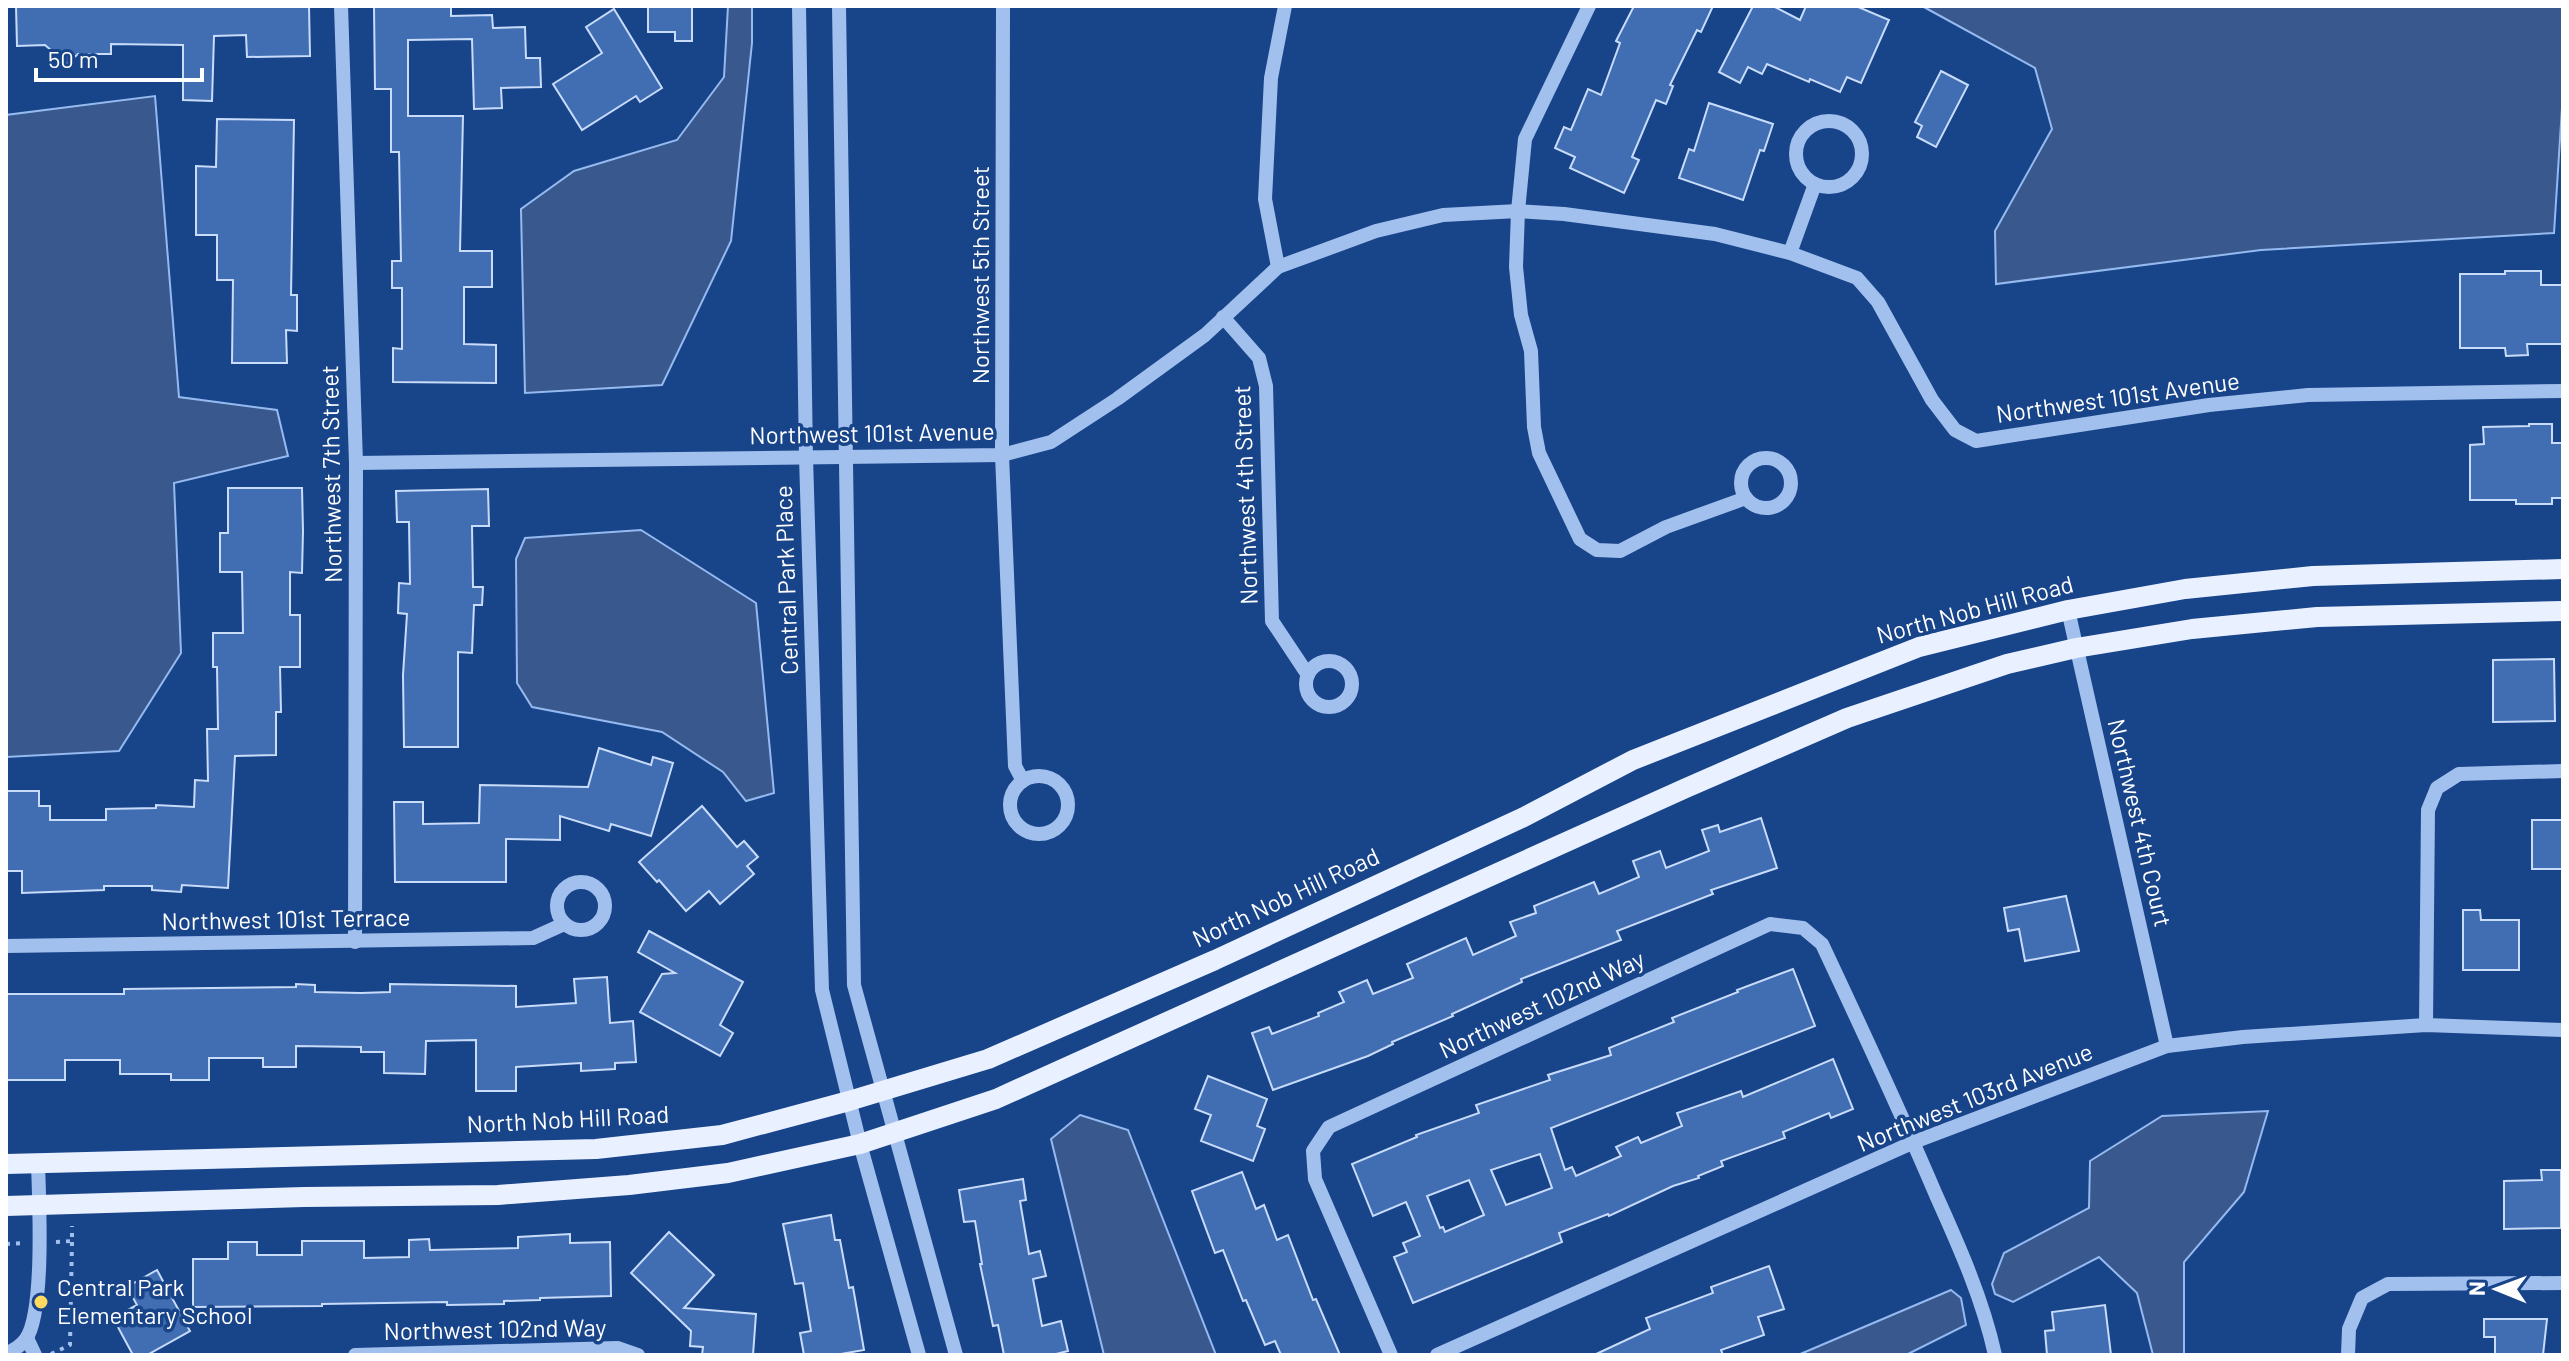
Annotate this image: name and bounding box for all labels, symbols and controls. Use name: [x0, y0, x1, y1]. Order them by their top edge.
scale bar: [36, 32, 202, 82]
text: 50 m: [48, 44, 99, 73]
street label: Northwest 5th Street: [965, 166, 994, 384]
street label: Northwest 7th Street: [314, 365, 347, 583]
street label: Northwest 101st Avenue: [1994, 365, 2241, 428]
street label: Northwest 4th Street: [1226, 385, 1263, 605]
street label: Northwest 101st Avenue: [749, 416, 995, 449]
street label: Central Park Place: [768, 485, 803, 675]
street label: North Nob Hill Road: [1873, 568, 2076, 649]
street label: Northwest 4th Court: [2102, 716, 2178, 929]
street label: North Nob Hill Road: [1187, 841, 1383, 953]
street label: Northwest 101st Terrace: [161, 902, 411, 935]
street label: Northwest 102nd Way: [1434, 943, 1649, 1064]
street label: Northwest 103rd Avenue: [1852, 1036, 2096, 1157]
street label: North Nob Hill Road: [466, 1099, 670, 1138]
north arrow: [2457, 1249, 2537, 1329]
place label: Central Park Elementary School: [57, 1272, 252, 1329]
text: N: [2463, 1281, 2489, 1296]
marker: Central Park Elementary School: [32, 1293, 50, 1311]
street label: Northwest 102nd Way: [383, 1312, 607, 1345]

